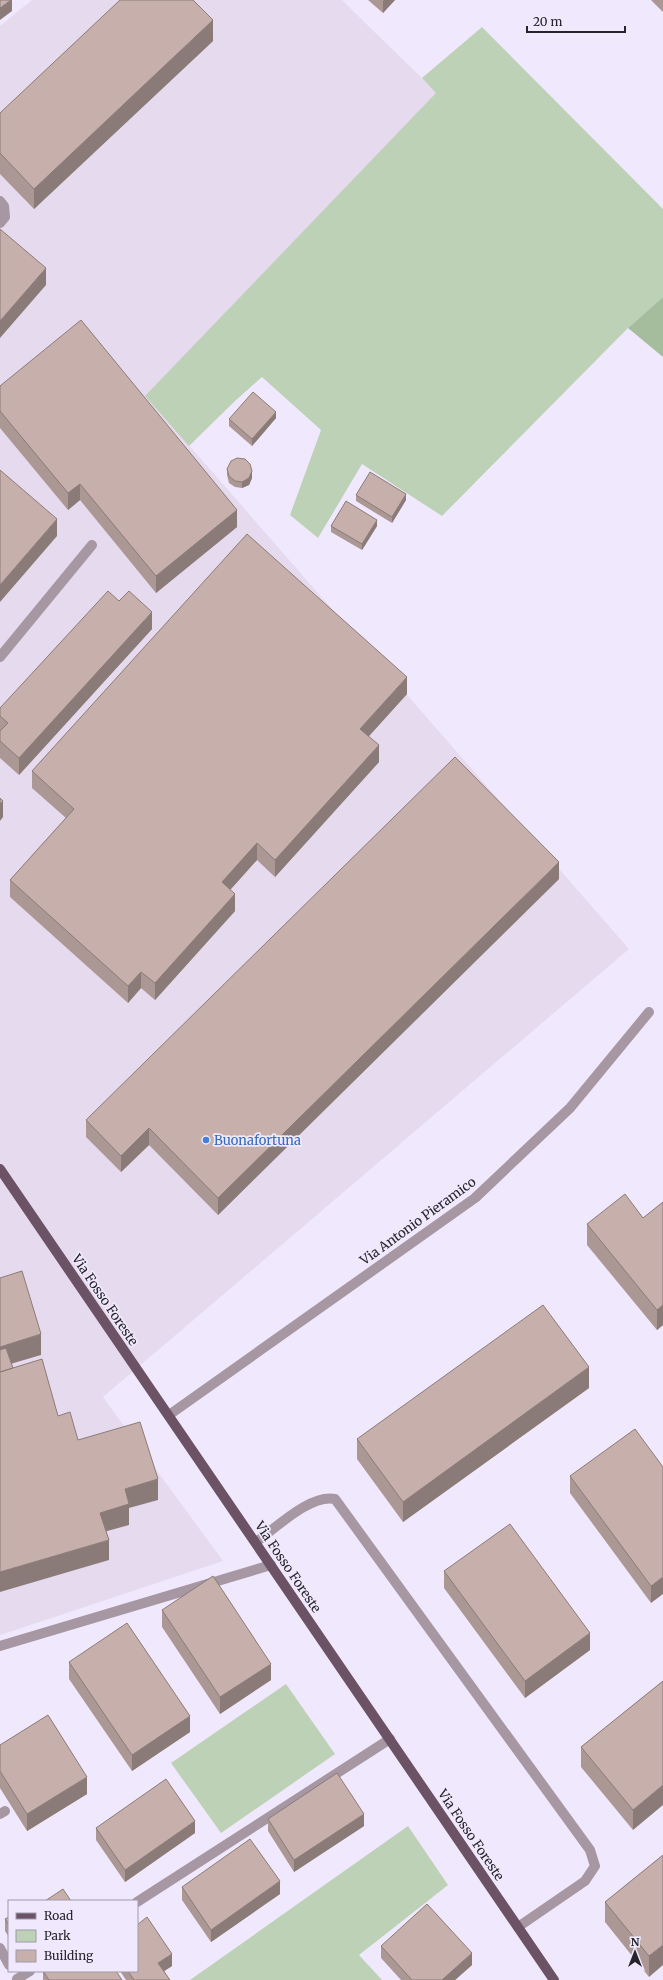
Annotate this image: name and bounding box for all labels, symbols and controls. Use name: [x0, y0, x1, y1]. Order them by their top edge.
scale bar: [527, 8, 625, 34]
text: 20 m: [533, 14, 562, 29]
place label: Buonafortuna: [214, 1132, 301, 1149]
marker: Buonafortuna: [201, 1135, 211, 1145]
street label: Via Antonio Pieramico: [356, 1173, 480, 1269]
street label: Via Fosso Foreste: [68, 1250, 142, 1349]
street label: Via Fosso Foreste: [251, 1517, 325, 1616]
street label: Via Fosso Foreste: [434, 1785, 508, 1884]
legend: [8, 1900, 138, 1972]
text: Road: [44, 1908, 73, 1923]
text: Park: [44, 1928, 71, 1943]
north arrow: [615, 1932, 655, 1972]
text: N: [631, 1935, 640, 1949]
text: Building: [44, 1948, 94, 1963]

